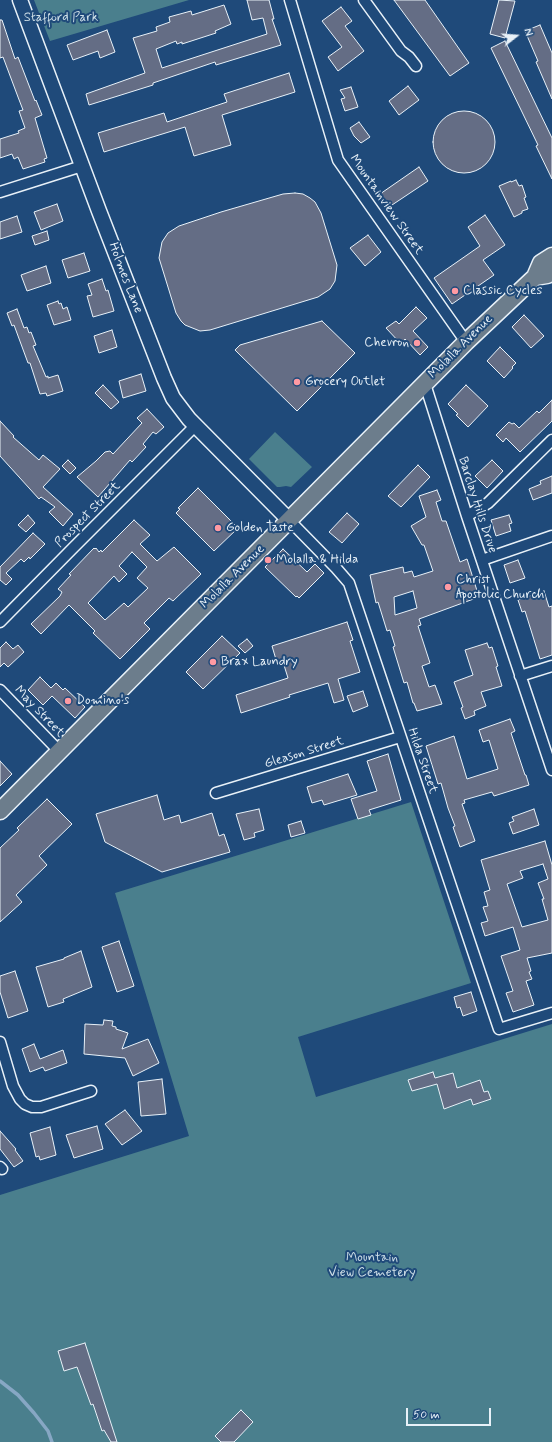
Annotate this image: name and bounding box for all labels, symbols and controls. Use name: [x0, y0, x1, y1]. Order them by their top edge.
park label: Stafford Park: [24, 10, 98, 26]
north arrow: [496, 16, 536, 56]
text: N: [520, 27, 535, 38]
street label: Mountainview Street: [346, 152, 426, 258]
street label: Holmes Lane: [104, 241, 146, 315]
place label: Classic Cycles: [463, 283, 542, 299]
marker: Classic Cycles: [450, 286, 460, 296]
street label: Molalla Avenue: [426, 312, 496, 382]
place label: Chevron: [364, 335, 409, 351]
marker: Chevron: [412, 338, 422, 348]
place label: Grocery Outlet: [305, 374, 385, 390]
marker: Grocery Outlet: [292, 377, 302, 387]
street label: Barclay Hills Drive: [454, 455, 500, 555]
street label: Prospect Street: [52, 479, 124, 551]
place label: Golden Taste: [226, 520, 294, 536]
marker: Golden Taste: [213, 523, 223, 533]
street label: Molalla Avenue: [198, 542, 268, 612]
place label: Molalla & Hilda: [276, 552, 358, 568]
marker: Molalla & Hilda: [263, 555, 273, 565]
place label: Christ Apostolic Church: [456, 572, 544, 603]
marker: Christ Apostolic Church: [443, 582, 453, 592]
place label: Brax Laundry: [221, 654, 298, 670]
marker: Brax Laundry: [208, 657, 218, 667]
street label: May Street: [11, 683, 67, 741]
place label: Domino's: [76, 693, 129, 709]
marker: Domino's: [63, 696, 73, 706]
street label: Hilda Street: [403, 726, 441, 796]
street label: Gleason Street: [263, 734, 345, 772]
park label: Mountain View Cemetery: [328, 1250, 416, 1281]
scale bar: [408, 1400, 493, 1426]
text: 50 m: [413, 1407, 440, 1423]

